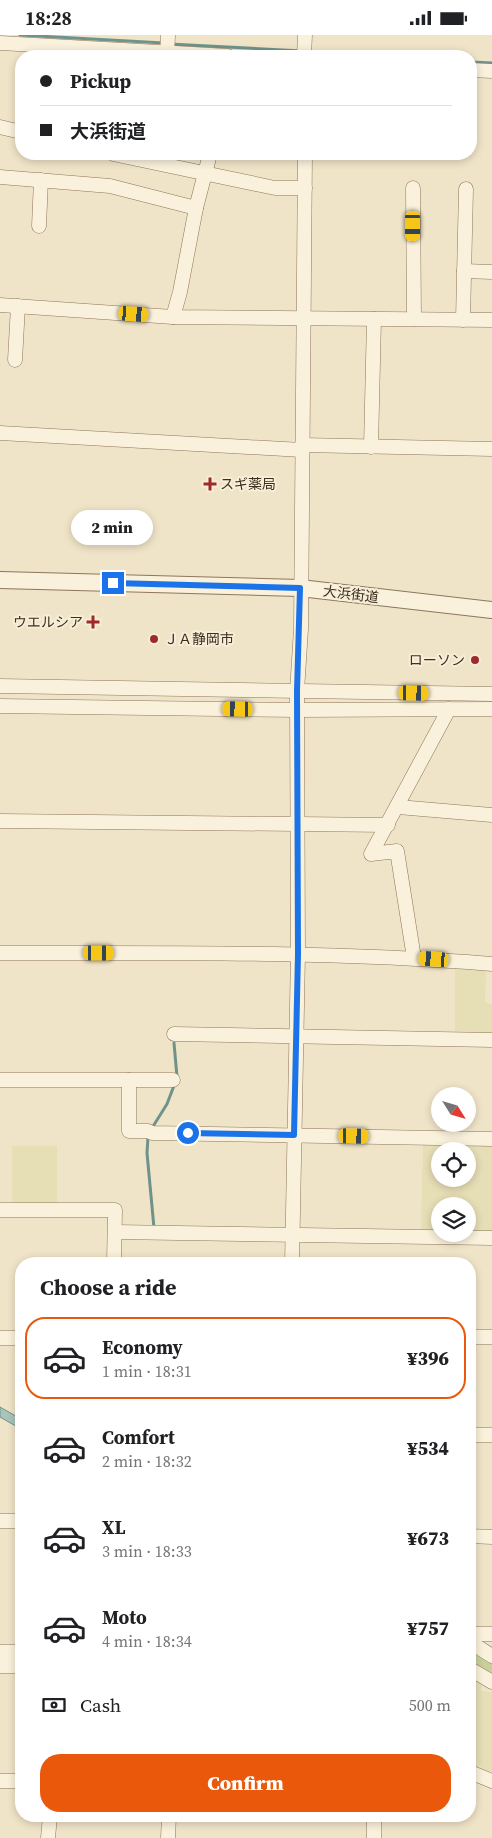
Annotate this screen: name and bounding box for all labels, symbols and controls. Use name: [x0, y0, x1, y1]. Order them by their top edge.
text: 18:28: [25, 5, 72, 31]
text: Pickup: [70, 68, 131, 94]
text: 大浜街道: [70, 118, 146, 144]
car: [405, 211, 420, 241]
car: [118, 305, 149, 323]
place label: スギ薬局: [220, 474, 276, 494]
marker: スギ薬局: [204, 478, 216, 490]
callout: 2 min: [72, 511, 154, 545]
text: 2 min: [91, 516, 133, 538]
route end: [102, 572, 124, 594]
street label: 大浜街道: [322, 581, 380, 607]
place label: ウエルシア: [13, 612, 83, 632]
marker: ウエルシア: [87, 616, 99, 628]
place label: ＪＡ静岡市: [164, 629, 234, 649]
marker: ＪＡ静岡市: [148, 633, 160, 645]
place label: ローソン: [409, 650, 465, 670]
marker: ローソン: [469, 654, 481, 666]
car: [398, 685, 429, 701]
car: [222, 701, 253, 717]
car: [84, 946, 114, 961]
car: [418, 950, 449, 968]
north arrow: [431, 1087, 476, 1133]
map controls: [431, 1087, 476, 1242]
route start: [177, 1122, 199, 1144]
car: [338, 1128, 369, 1144]
button: locate: [431, 1142, 476, 1187]
button: layers: [431, 1197, 476, 1242]
text: Choose a ride: [40, 1272, 177, 1302]
text: Economy: [102, 1334, 183, 1360]
icon: car: [42, 1336, 87, 1381]
text: ¥396: [407, 1345, 449, 1371]
text: 1 min · 18:31: [102, 1360, 192, 1382]
text: Comfort: [102, 1424, 175, 1450]
icon: car: [42, 1426, 87, 1471]
text: ¥534: [407, 1435, 449, 1461]
text: 2 min · 18:32: [102, 1450, 192, 1472]
text: XL: [102, 1514, 125, 1540]
icon: car: [42, 1516, 87, 1561]
text: ¥673: [407, 1525, 449, 1551]
text: 3 min · 18:33: [102, 1540, 192, 1562]
text: Moto: [102, 1604, 147, 1630]
icon: car: [42, 1606, 87, 1651]
text: ¥757: [407, 1615, 449, 1641]
text: 4 min · 18:34: [102, 1630, 192, 1652]
icon: cash: [40, 1691, 68, 1719]
text: Cash: [80, 1692, 121, 1718]
text: 500 m: [409, 1694, 451, 1716]
button: Confirm: [40, 1754, 451, 1812]

